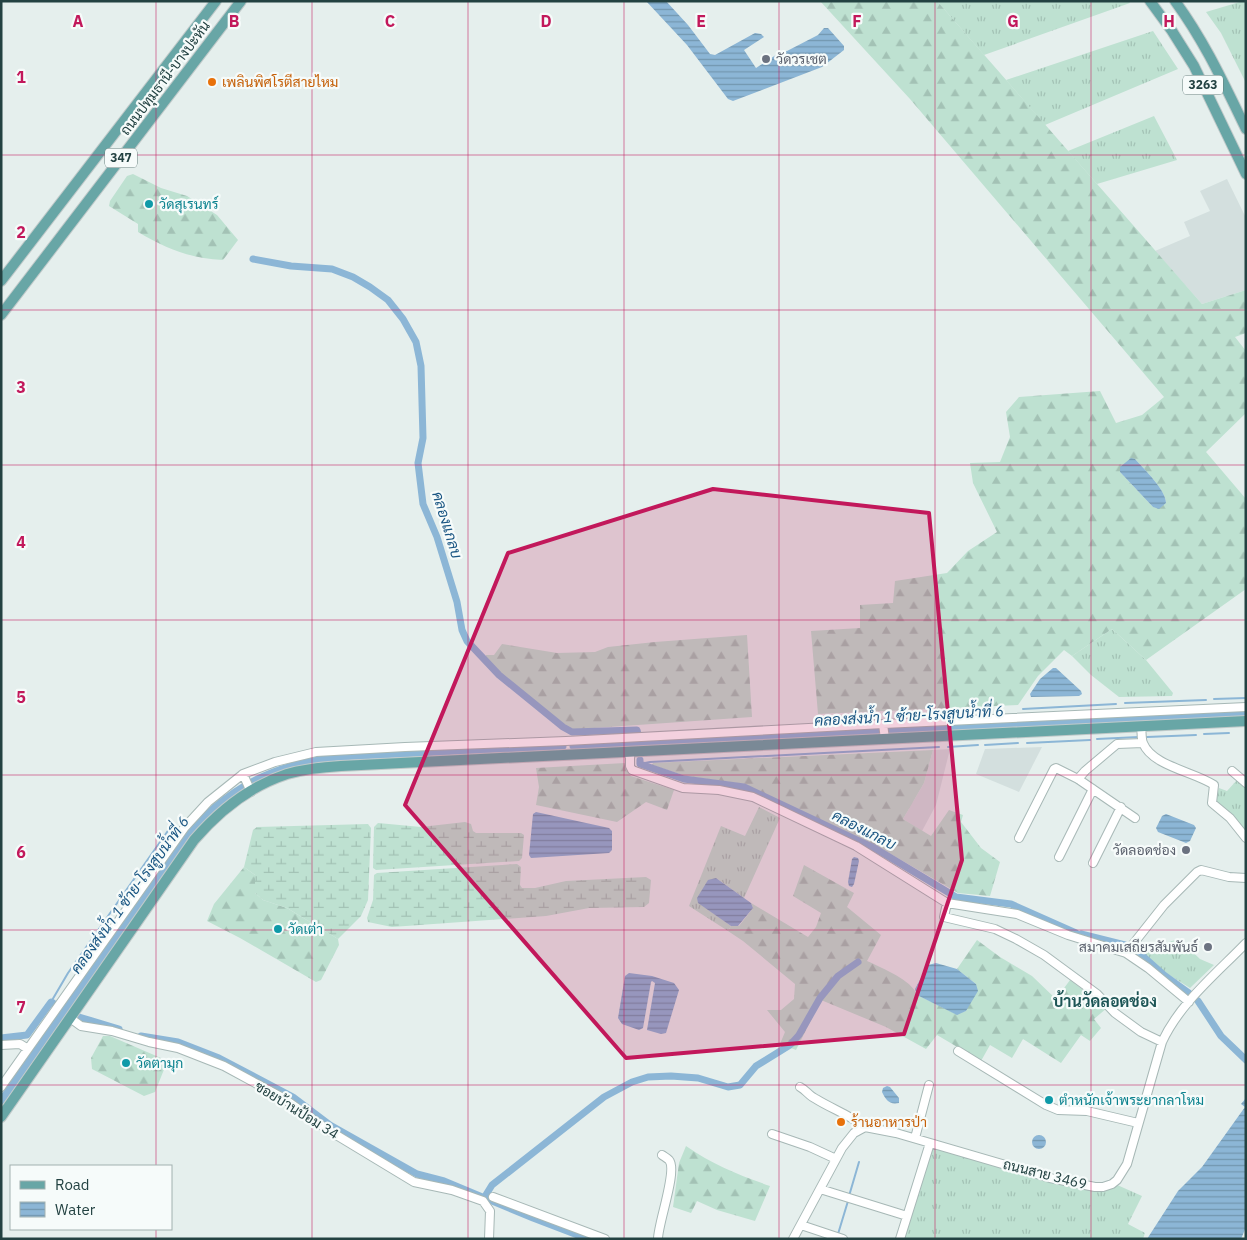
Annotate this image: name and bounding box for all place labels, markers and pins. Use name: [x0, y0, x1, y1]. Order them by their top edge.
place label: วัดวรเชต: [776, 50, 827, 68]
marker: วัดวรเชต: [760, 53, 772, 65]
place label: เพลินพิศโรตีสายไหม: [222, 73, 338, 91]
marker: เพลินพิศโรตีสายไหม: [206, 76, 218, 88]
place label: วัดสุเรนทร์: [159, 195, 219, 214]
marker: วัดสุเรนทร์: [143, 198, 155, 210]
place label: วัดลอดช่อง: [1113, 841, 1176, 859]
marker: วัดลอดช่อง: [1180, 844, 1192, 856]
place label: วัดเต่า: [288, 920, 323, 938]
marker: วัดเต่า: [272, 923, 284, 935]
place label: สมาคมเสถียรสัมพันธ์: [1079, 938, 1198, 956]
marker: สมาคมเสถียรสัมพันธ์: [1202, 941, 1214, 953]
place label: วัดตามุก: [136, 1054, 183, 1073]
marker: วัดตามุก: [120, 1057, 132, 1069]
place label: ตำหนักเจ้าพระยากลาโหม: [1059, 1091, 1204, 1109]
marker: ตำหนักเจ้าพระยากลาโหม: [1043, 1094, 1055, 1106]
place label: ร้านอาหารป่า: [851, 1113, 927, 1131]
marker: ร้านอาหารป่า: [835, 1116, 847, 1128]

